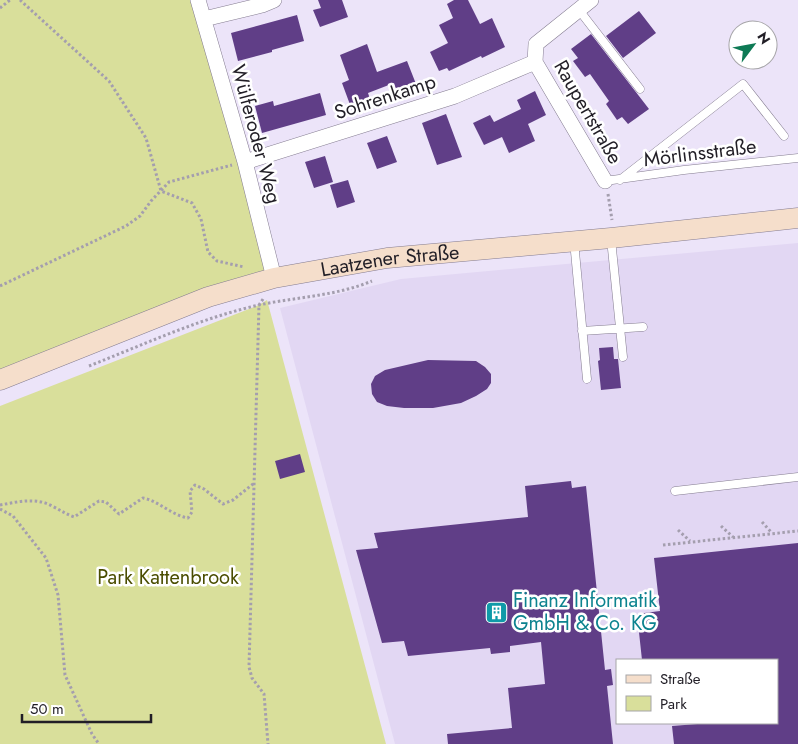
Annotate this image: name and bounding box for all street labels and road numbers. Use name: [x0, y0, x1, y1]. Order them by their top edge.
street label: Raupertstraße: [547, 55, 629, 169]
street label: Wülferoder Weg: [224, 61, 288, 207]
street label: Sohrenkamp: [331, 67, 439, 127]
street label: Mörlinsstraße: [642, 132, 758, 174]
street label: Laatzener Straße: [318, 237, 461, 284]

